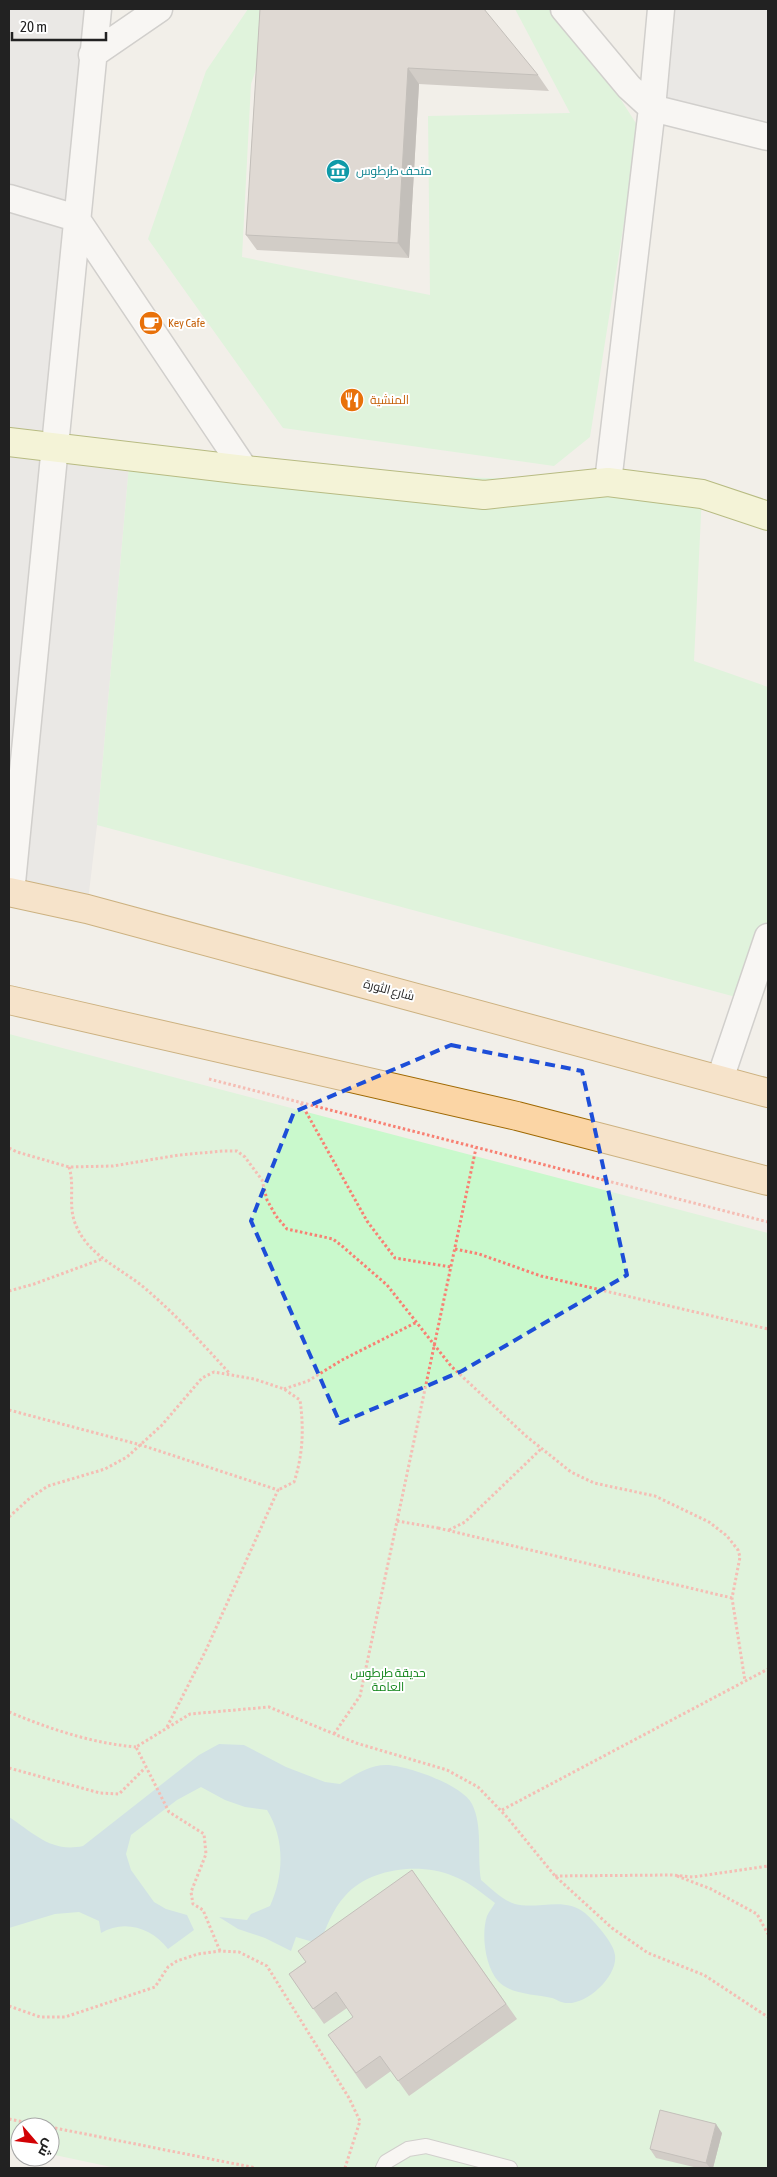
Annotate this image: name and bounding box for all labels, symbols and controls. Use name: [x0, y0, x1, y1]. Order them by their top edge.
scale bar: [12, 10, 106, 42]
text: 20 m: [20, 18, 47, 35]
museum icon: متحف طرطوس: [325, 158, 351, 184]
place label: متحف طرطوس: [356, 164, 432, 178]
cafe icon: Key Cafe: [138, 310, 164, 336]
place label: Key Cafe: [168, 316, 205, 330]
restaurant icon: المنشية: [339, 387, 365, 413]
place label: المنشية: [370, 393, 409, 407]
street label: شارع الثورة: [362, 977, 416, 1004]
park label: حديقة طرطوس العامة: [350, 1666, 426, 1694]
north arrow: [10, 2117, 60, 2167]
text: ش: [34, 2136, 58, 2160]

